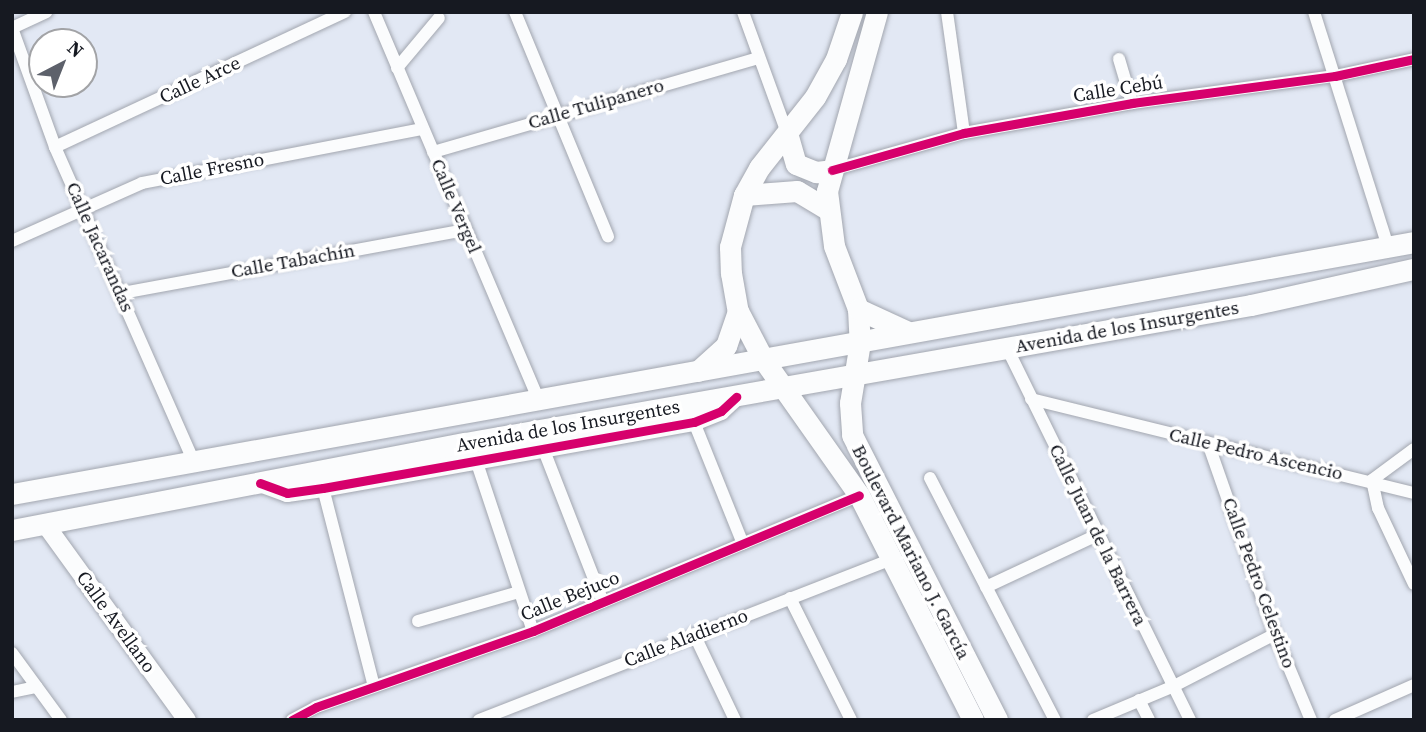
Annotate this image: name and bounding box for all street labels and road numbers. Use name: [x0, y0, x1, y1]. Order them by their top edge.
street label: Calle Arce: [156, 51, 244, 109]
street label: Calle Cebú: [1072, 71, 1164, 107]
street label: Calle Tulipanero: [525, 74, 667, 134]
street label: Calle Fresno: [158, 148, 266, 190]
street label: Calle Vergel: [426, 155, 486, 257]
street label: Calle Jacarandas: [61, 179, 139, 315]
street label: Calle Tabachín: [229, 239, 357, 283]
street label: Avenida de los Insurgentes: [1013, 296, 1241, 358]
street label: Avenida de los Insurgentes: [454, 395, 682, 457]
street label: Calle Pedro Ascencio: [1167, 423, 1345, 485]
street label: Calle Juan de la Barrera: [1044, 440, 1152, 630]
street label: Boulevard Mariano J. García: [847, 441, 975, 663]
street label: Calle Pedro Celestino: [1218, 495, 1300, 671]
street label: Calle Bejuco: [517, 566, 623, 626]
street label: Calle Avellano: [72, 567, 160, 677]
street label: Calle Aladierno: [621, 604, 751, 672]

